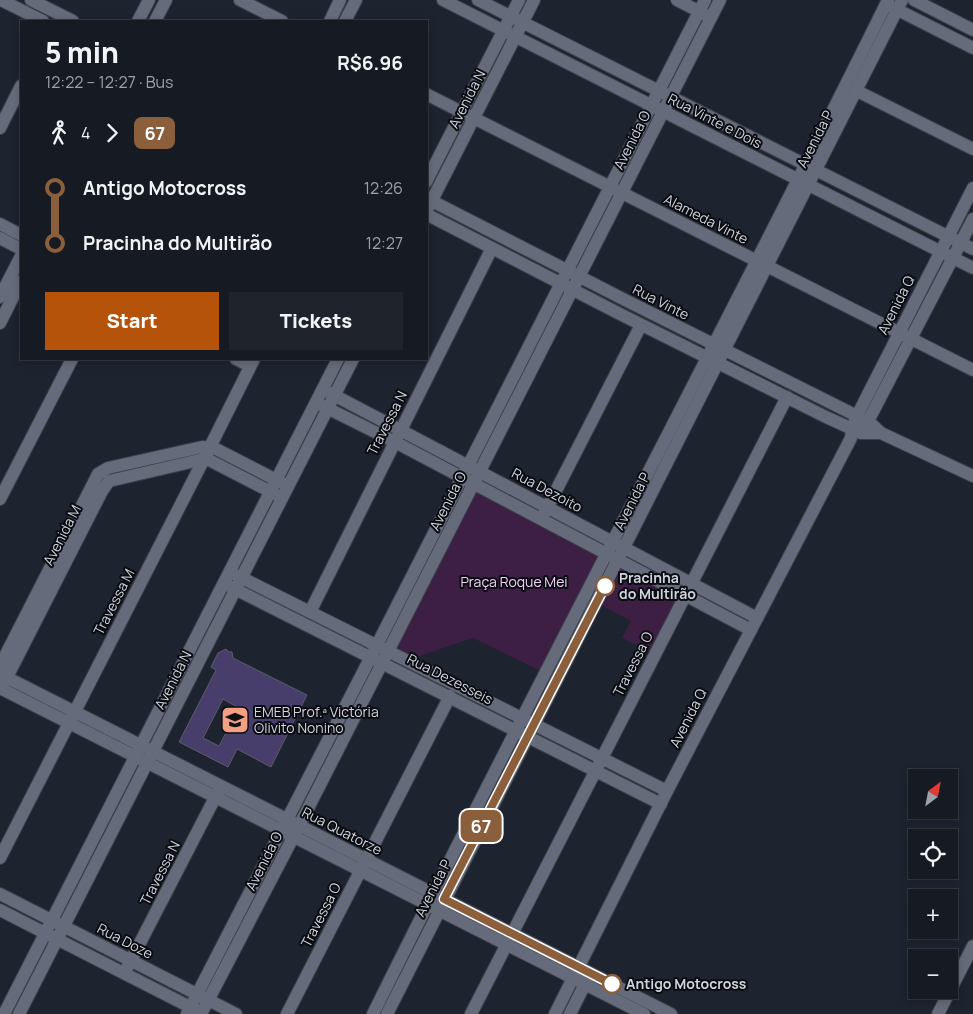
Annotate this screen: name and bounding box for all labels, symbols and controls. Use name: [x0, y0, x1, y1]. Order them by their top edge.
text: 5 min: [45, 33, 119, 71]
text: R$6.96: [337, 50, 403, 76]
street label: Avenida N: [444, 66, 489, 131]
text: 12:22 – 12:27 · Bus: [45, 71, 173, 93]
street label: Rua Vinte e Dois: [665, 89, 765, 152]
street label: Avenida P: [792, 106, 837, 171]
street label: Avenida O: [609, 107, 654, 172]
icon: walk: [45, 119, 73, 147]
icon: forward: [98, 119, 126, 147]
text: 67: [144, 121, 165, 145]
text: 4: [81, 122, 90, 144]
text: Antigo Motocross: [83, 175, 246, 201]
text: 12:26: [364, 177, 403, 199]
street label: Alameda Vinte: [661, 189, 752, 248]
text: Pracinha do Multirão: [83, 230, 272, 256]
text: 12:27: [366, 232, 403, 254]
street label: Avenida Q: [873, 272, 918, 337]
street label: Rua Vinte: [630, 279, 693, 324]
button: Start: [45, 292, 219, 350]
button: Tickets: [229, 292, 403, 350]
street label: Travessa N: [362, 387, 411, 458]
street label: Rua Dezoito: [509, 463, 586, 516]
street label: Avenida O: [425, 468, 470, 533]
street label: Avenida P: [609, 468, 654, 533]
street label: Avenida M: [38, 501, 85, 568]
street label: Travessa M: [89, 565, 138, 638]
place label: Pracinha do Multirão: [619, 568, 696, 603]
park label: Praça Roque Mei: [460, 572, 568, 591]
marker: Pracinha do Multirão: [595, 576, 615, 596]
street label: Travessa O: [608, 628, 657, 699]
street label: Avenida N: [150, 647, 195, 712]
street label: Rua Dezesseis: [404, 649, 496, 708]
street label: Avenida Q: [665, 685, 710, 750]
place label: EMEB Prof.ª Victória Olivito Nonino: [254, 702, 379, 737]
school or university icon: EMEB Prof.ª Victória Olivito Nonino: [220, 705, 250, 735]
north arrow: [908, 769, 958, 819]
map controls: [908, 769, 958, 999]
street label: Rua Quatorze: [299, 802, 386, 859]
line badge: 67: [458, 810, 504, 842]
text: 67: [471, 814, 491, 838]
street label: Avenida O: [241, 828, 286, 893]
button: locate: [908, 829, 958, 879]
street label: Travessa N: [135, 837, 184, 908]
street label: Avenida P: [410, 855, 455, 920]
street label: Travessa O: [296, 879, 345, 950]
button: +: [908, 889, 958, 939]
street label: Rua Doze: [94, 918, 156, 963]
button: −: [908, 949, 958, 999]
marker: Antigo Motocross: [602, 974, 622, 994]
place label: Antigo Motocross: [626, 974, 747, 993]

